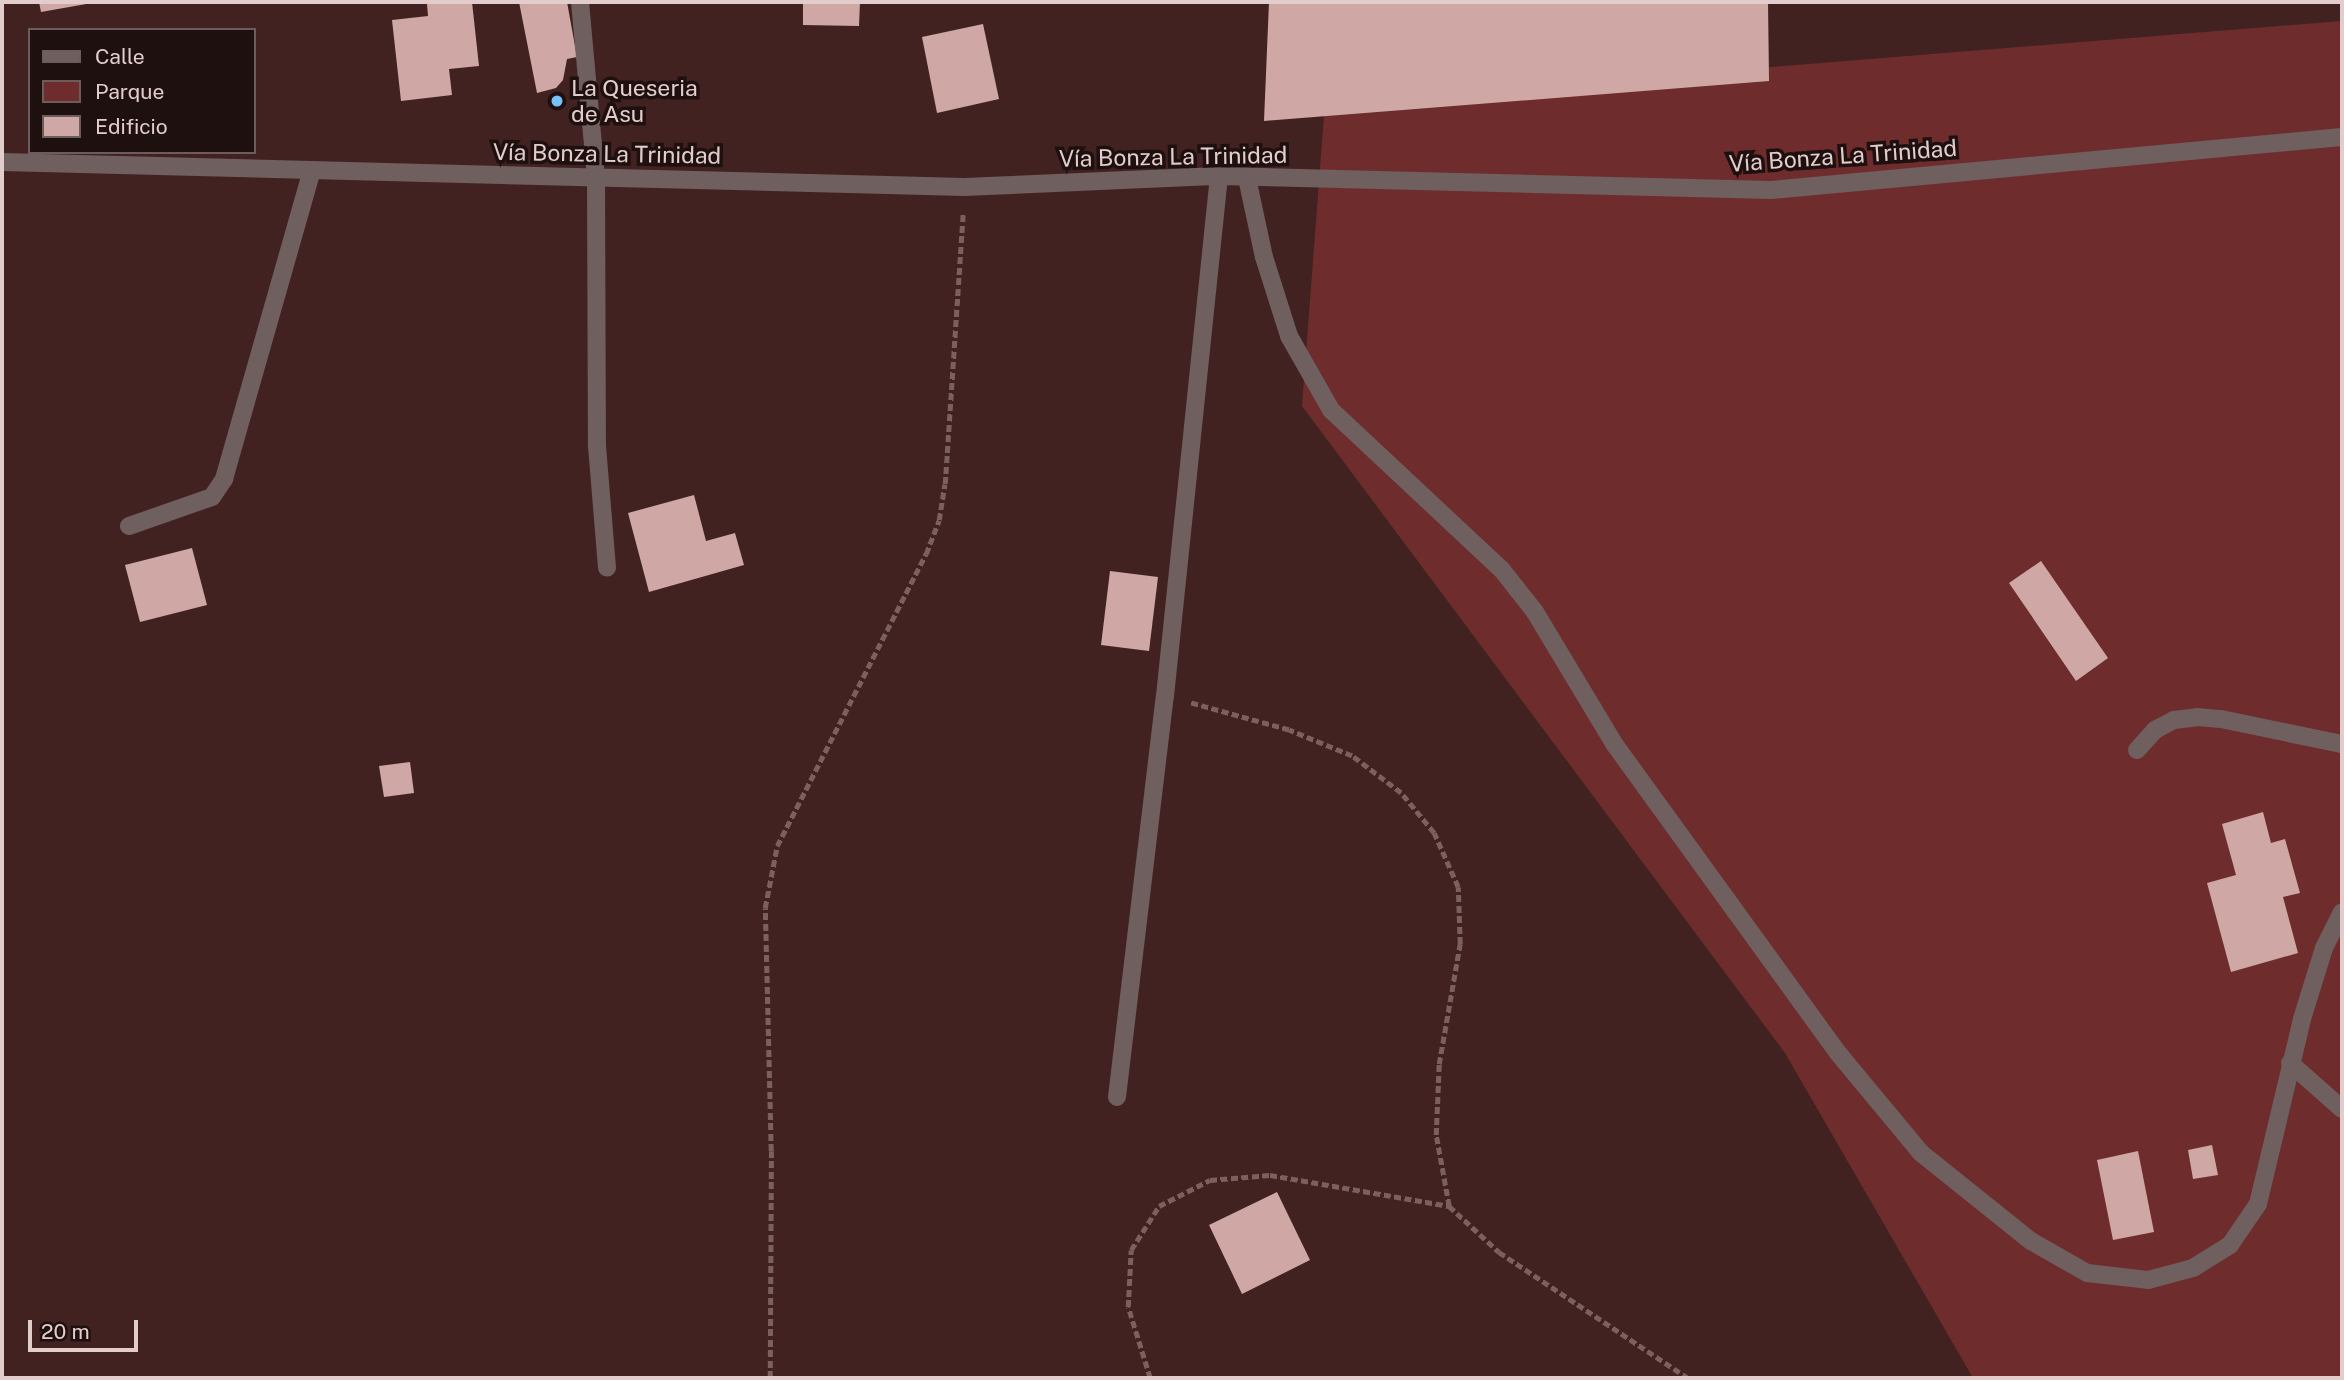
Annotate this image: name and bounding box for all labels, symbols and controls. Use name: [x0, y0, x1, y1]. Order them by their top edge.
legend: [28, 28, 256, 154]
text: Calle: [95, 44, 145, 69]
place label: La Queseria de Asu: [571, 74, 698, 128]
text: Parque: [95, 79, 164, 104]
marker: La Queseria de Asu: [549, 93, 565, 109]
text: Edificio: [95, 114, 168, 139]
street label: Vía Bonza La Trinidad: [1728, 134, 1958, 178]
street label: Vía Bonza La Trinidad: [493, 138, 721, 170]
street label: Vía Bonza La Trinidad: [1059, 141, 1287, 173]
scale bar: [32, 1306, 142, 1350]
text: 20 m: [41, 1319, 90, 1344]

